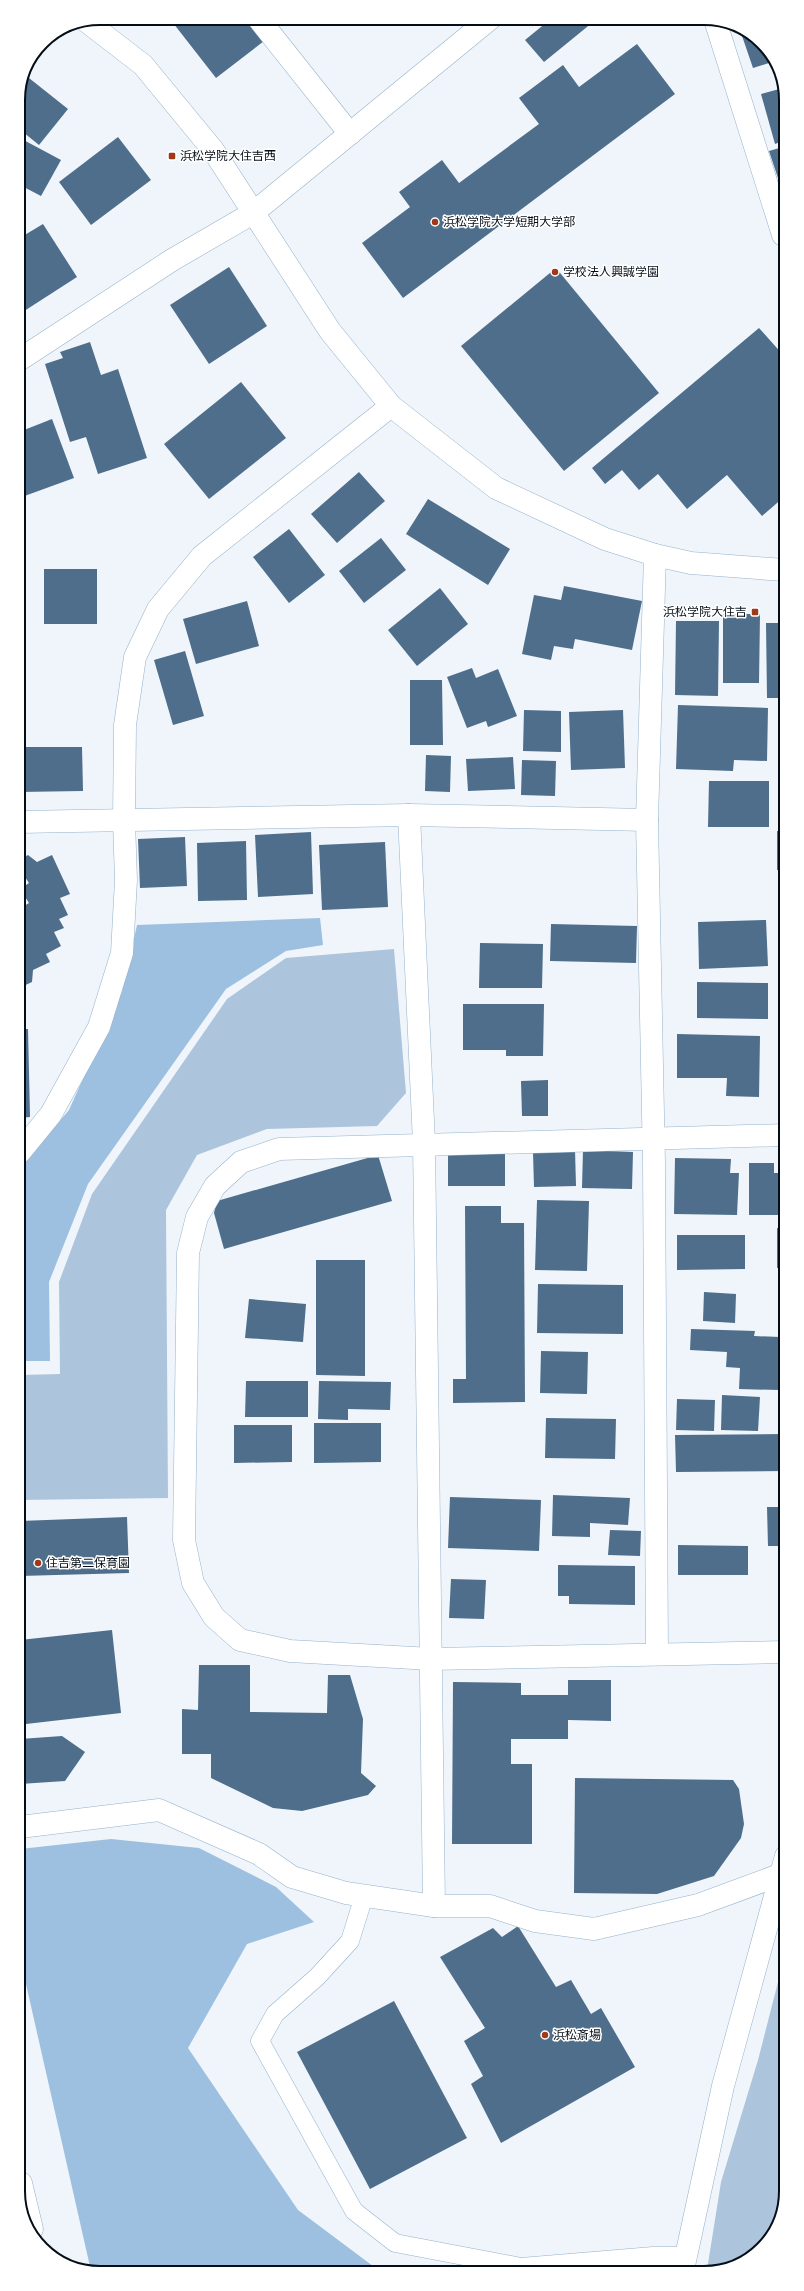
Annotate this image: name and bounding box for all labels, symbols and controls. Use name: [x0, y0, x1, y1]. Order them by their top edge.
place label: 浜松学院大住吉西: [180, 149, 276, 163]
marker: 浜松学院大住吉西: [167, 151, 177, 161]
place label: 浜松学院大学短期大学部: [443, 215, 575, 229]
marker: 浜松学院大学短期大学部: [430, 217, 440, 227]
place label: 学校法人興誠学園: [563, 265, 659, 279]
marker: 学校法人興誠学園: [550, 267, 560, 277]
place label: 浜松学院大住吉: [663, 605, 747, 619]
marker: 浜松学院大住吉: [750, 607, 760, 617]
place label: 住吉第二保育園: [46, 1556, 130, 1570]
marker: 住吉第二保育園: [33, 1558, 43, 1568]
place label: 浜松斎場: [553, 2028, 601, 2042]
marker: 浜松斎場: [540, 2030, 550, 2040]

